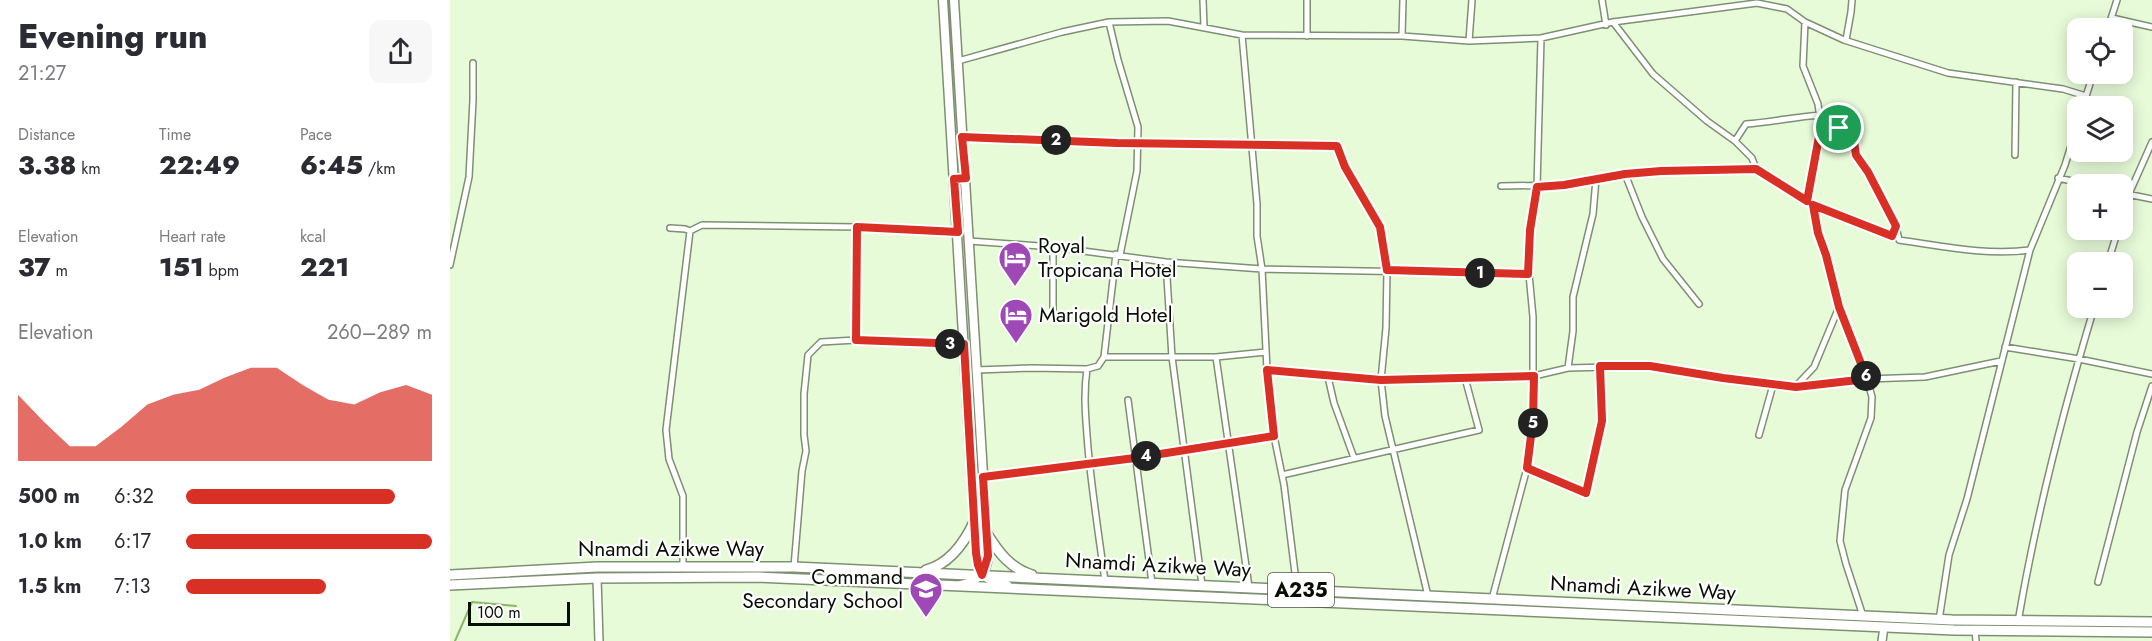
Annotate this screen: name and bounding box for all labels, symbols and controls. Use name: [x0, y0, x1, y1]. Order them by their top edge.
text: Evening run: [18, 13, 208, 60]
map controls: [2067, 18, 2133, 318]
button: locate: [2067, 18, 2133, 84]
button: share: [369, 20, 432, 83]
text: 21:27: [18, 59, 66, 88]
button: layers: [2067, 96, 2133, 162]
pin: [1813, 102, 1864, 153]
icon: arrive: [1822, 111, 1855, 144]
text: Distance: [18, 123, 75, 146]
text: Time: [159, 123, 191, 146]
text: Pace: [300, 123, 332, 146]
pin: 2: [1041, 125, 1071, 155]
text: 2: [1051, 128, 1061, 151]
text: 3.38: [18, 146, 77, 184]
text: 22:49: [159, 146, 240, 184]
text: 6:45: [300, 146, 363, 184]
text: km: [77, 157, 101, 180]
text: /km: [363, 157, 396, 180]
button: +: [2067, 174, 2133, 240]
text: Elevation: [18, 225, 78, 248]
text: Heart rate: [159, 225, 226, 248]
text: kcal: [300, 225, 326, 248]
place label: Royal Tropicana Hotel: [1038, 231, 1177, 285]
hotel icon: Royal Tropicana Hotel: [997, 240, 1033, 287]
text: 37: [18, 248, 51, 286]
text: 151: [159, 248, 204, 286]
text: 221: [300, 248, 349, 286]
button: −: [2067, 252, 2133, 318]
pin: 1: [1465, 258, 1495, 288]
text: m: [51, 259, 68, 282]
text: bpm: [204, 259, 239, 282]
text: 1: [1476, 261, 1484, 284]
hotel icon: Marigold Hotel: [998, 297, 1034, 344]
place label: Marigold Hotel: [1039, 300, 1172, 330]
text: Elevation: [18, 318, 93, 347]
text: 260–289 m: [327, 318, 432, 347]
pin: 3: [935, 329, 965, 359]
text: 3: [945, 332, 955, 355]
pin: 6: [1851, 361, 1881, 391]
text: 6: [1861, 364, 1871, 387]
pin: 5: [1518, 408, 1548, 438]
text: 5: [1528, 411, 1538, 434]
pin: 4: [1131, 441, 1161, 471]
text: 4: [1140, 444, 1152, 467]
text: 500 m: [18, 482, 80, 511]
text: 6:32: [114, 482, 154, 511]
text: 1.0 km: [18, 527, 82, 556]
text: 6:17: [114, 527, 151, 556]
street label: Nnamdi Azikwe Way: [578, 534, 765, 564]
street label: Nnamdi Azikwe Way: [1064, 545, 1252, 585]
place label: Command Secondary School: [742, 562, 903, 616]
street label: Nnamdi Azikwe Way: [1549, 568, 1737, 608]
school or university icon: Command Secondary School: [908, 571, 944, 618]
text: 1.5 km: [18, 572, 81, 601]
text: 7:13: [114, 572, 150, 601]
road number: A235: [1268, 573, 1334, 607]
scale bar: [468, 599, 570, 626]
text: 100 m: [477, 601, 521, 624]

